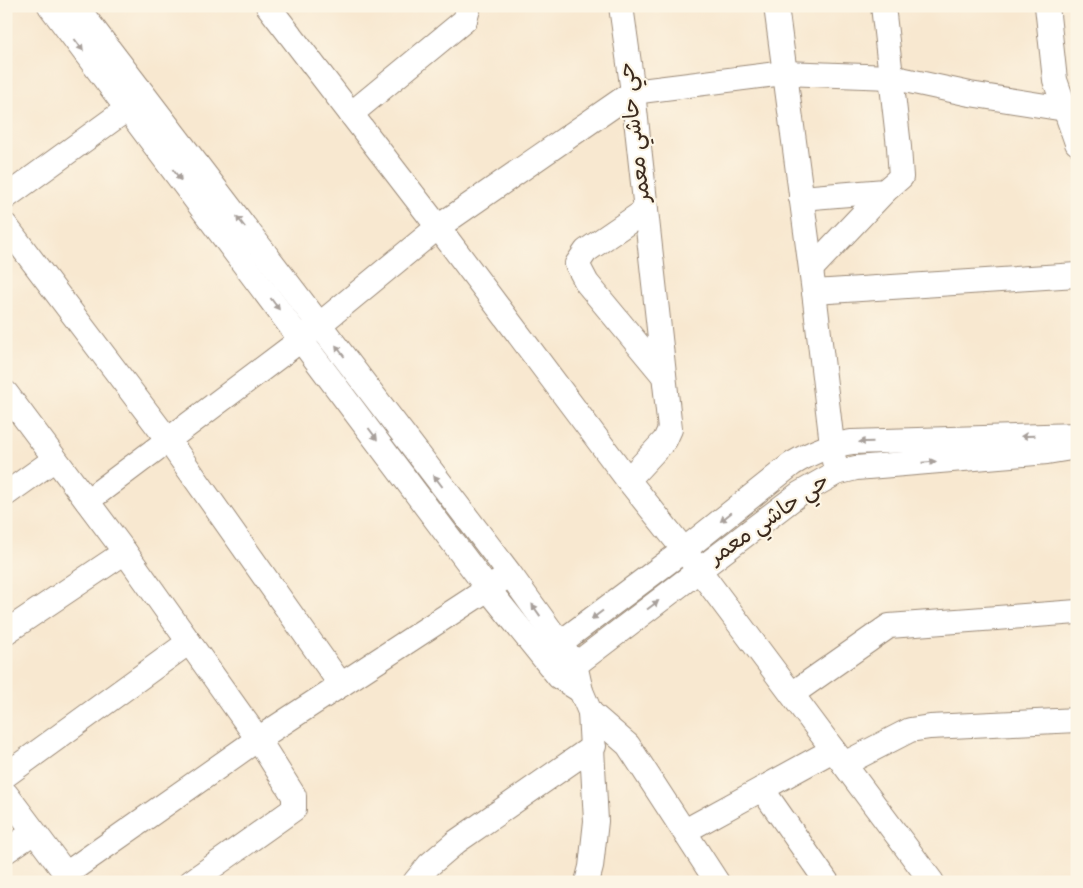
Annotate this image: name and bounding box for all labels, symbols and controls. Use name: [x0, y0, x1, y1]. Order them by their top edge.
one-way arrow: [74, 38, 84, 52]
street label: حي حاشي معمر: [612, 60, 662, 206]
one-way arrow: [172, 168, 183, 181]
one-way arrow: [236, 215, 246, 229]
one-way arrow: [270, 297, 281, 310]
one-way arrow: [334, 345, 345, 358]
one-way arrow: [367, 427, 378, 440]
one-way arrow: [1020, 432, 1036, 440]
one-way arrow: [857, 438, 873, 446]
one-way arrow: [921, 458, 937, 466]
street label: حي حاشي معمر: [701, 466, 838, 576]
one-way arrow: [433, 475, 444, 488]
one-way arrow: [720, 511, 733, 522]
one-way arrow: [646, 600, 660, 610]
one-way arrow: [531, 603, 541, 617]
one-way arrow: [591, 610, 604, 621]

